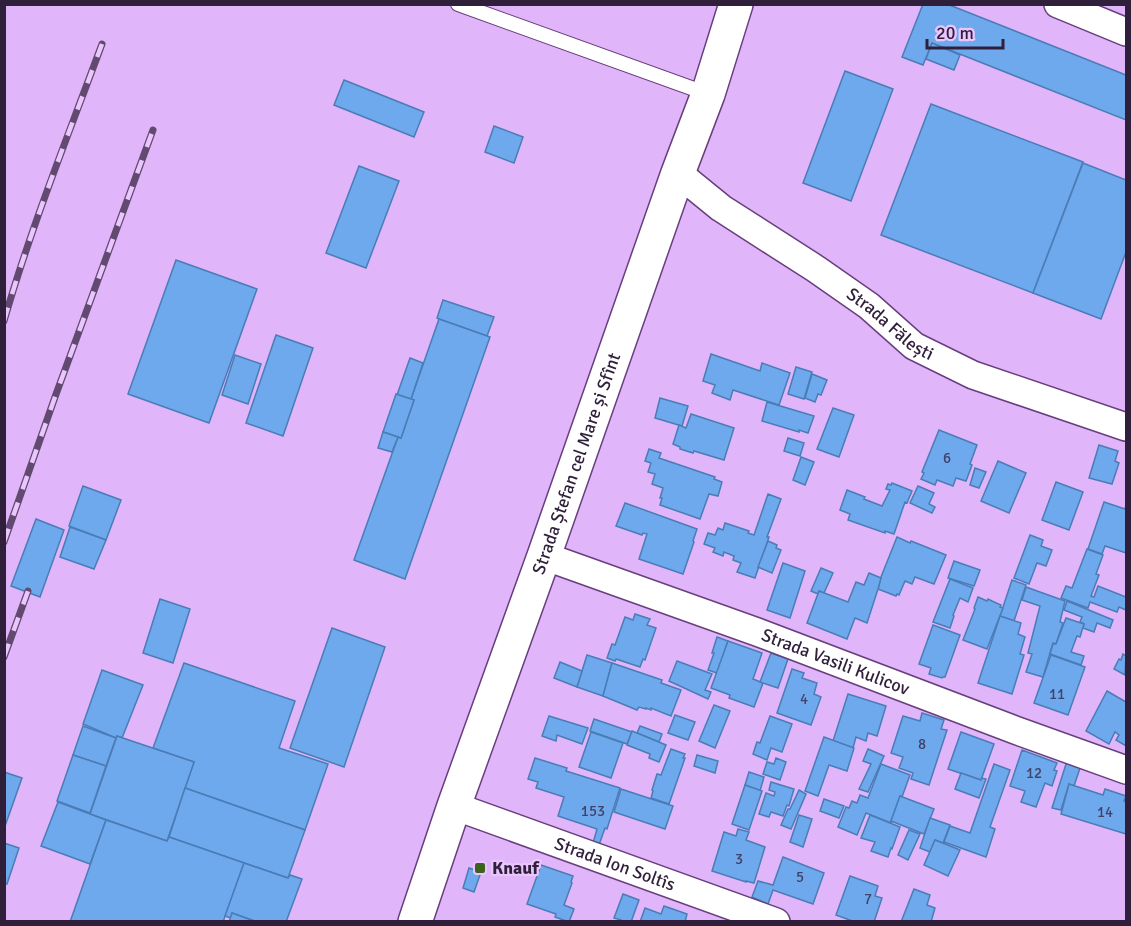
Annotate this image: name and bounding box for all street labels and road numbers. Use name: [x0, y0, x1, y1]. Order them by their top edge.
street label: Strada Fălești: [842, 283, 937, 365]
street label: Strada Ștefan cel Mare și Sfînt: [527, 350, 625, 577]
street label: Strada Vasili Kulicov: [758, 624, 913, 700]
street label: Strada Ion Soltîs: [552, 832, 678, 896]

